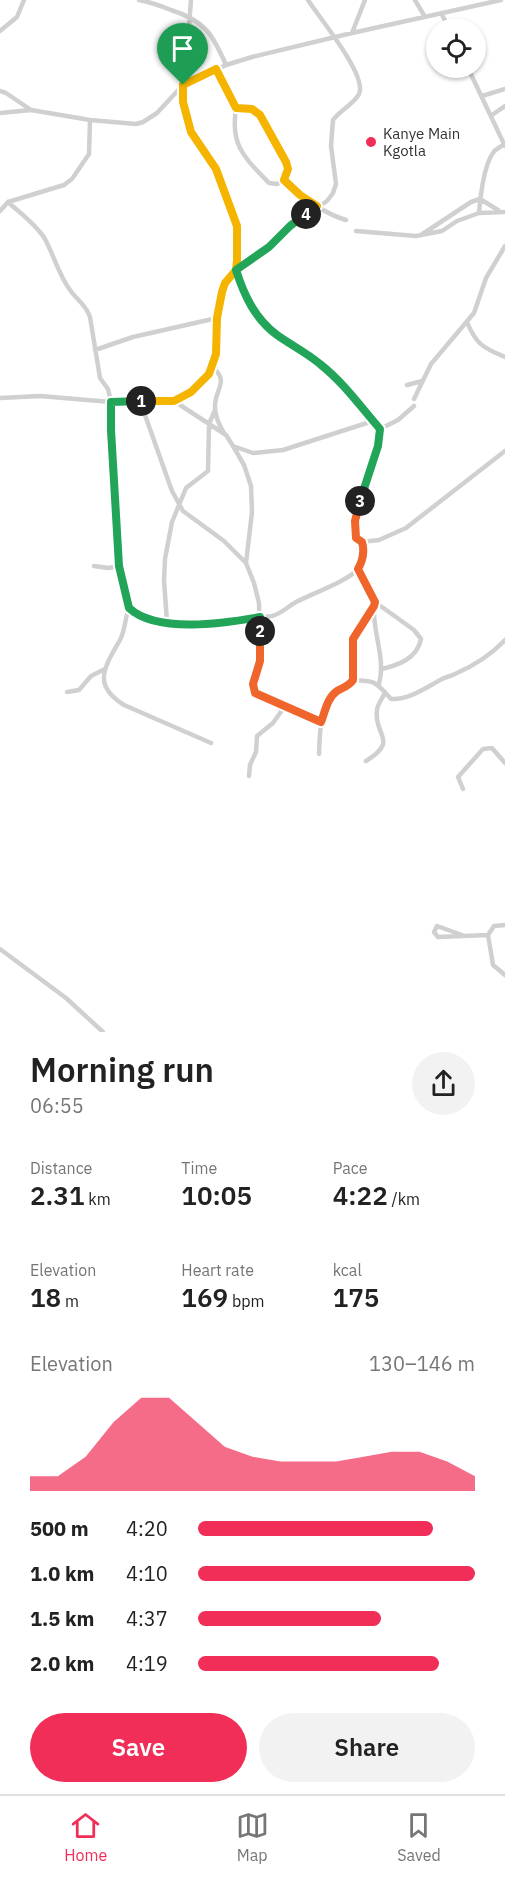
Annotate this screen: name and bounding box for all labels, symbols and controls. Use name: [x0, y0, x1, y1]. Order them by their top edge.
map controls: [426, 18, 486, 78]
button: locate: [426, 18, 486, 78]
pin: [157, 23, 208, 85]
icon: arrive: [166, 32, 199, 65]
place label: Kanye Main Kgotla: [383, 124, 460, 160]
marker: Kanye Main Kgotla: [364, 135, 378, 149]
pin: 4: [291, 199, 321, 229]
text: 4: [301, 204, 311, 224]
pin: 1: [126, 386, 156, 416]
text: 1: [136, 391, 146, 411]
pin: 3: [345, 486, 375, 516]
text: 3: [355, 491, 365, 511]
pin: 2: [245, 616, 275, 646]
text: 2: [255, 621, 265, 641]
text: Morning run: [30, 1048, 214, 1091]
button: share: [412, 1052, 475, 1115]
text: 06:55: [30, 1092, 84, 1119]
text: Distance: [30, 1158, 92, 1178]
text: Time: [181, 1158, 217, 1178]
text: Pace: [333, 1158, 367, 1178]
text: 2.31: [30, 1178, 85, 1212]
text: 10:05: [181, 1178, 252, 1212]
text: 4:22: [333, 1178, 388, 1212]
text: km: [85, 1189, 111, 1209]
text: /km: [388, 1189, 420, 1209]
text: Elevation: [30, 1260, 96, 1280]
text: Heart rate: [181, 1260, 254, 1280]
text: kcal: [333, 1260, 362, 1280]
text: 18: [30, 1280, 61, 1314]
text: 169: [181, 1280, 228, 1314]
text: 175: [333, 1280, 379, 1314]
text: m: [61, 1291, 79, 1311]
text: bpm: [228, 1291, 264, 1311]
text: Elevation: [30, 1350, 113, 1377]
text: 130–146 m: [369, 1350, 475, 1377]
text: 500 m: [30, 1515, 89, 1542]
text: 4:20: [126, 1515, 168, 1542]
text: 1.0 km: [30, 1560, 94, 1587]
text: 4:10: [126, 1560, 168, 1587]
text: 1.5 km: [30, 1605, 94, 1632]
text: 4:37: [126, 1605, 168, 1632]
text: 2.0 km: [30, 1650, 94, 1677]
text: 4:19: [126, 1650, 168, 1677]
button: Save: [30, 1713, 247, 1782]
button: Share: [259, 1713, 475, 1782]
tab: Home: [64, 1809, 107, 1865]
tab: Map: [236, 1809, 269, 1865]
tab: Saved: [397, 1809, 441, 1865]

